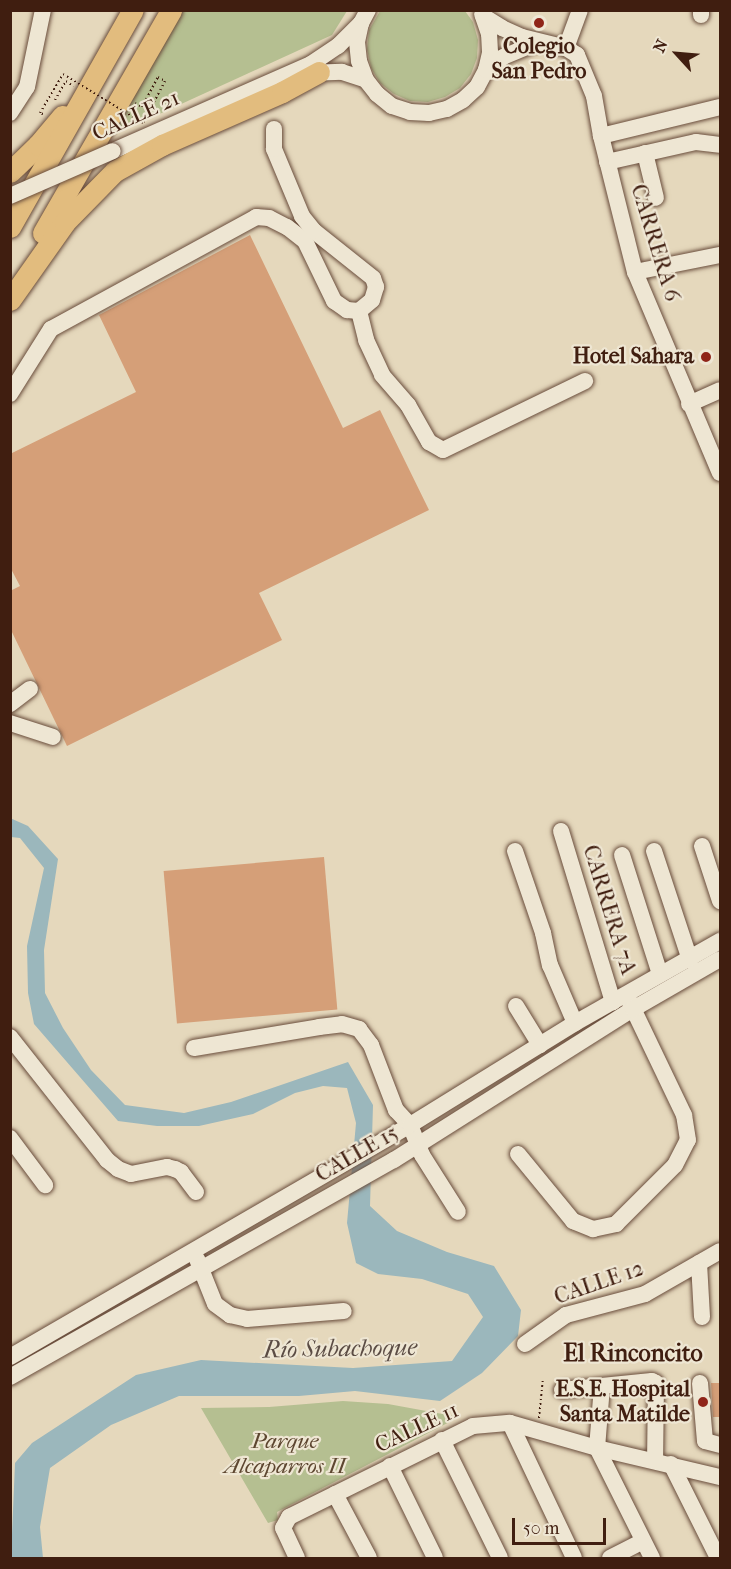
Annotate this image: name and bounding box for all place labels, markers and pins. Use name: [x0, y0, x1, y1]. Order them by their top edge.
marker: Colegio San Pedro: [532, 16, 546, 30]
place label: Colegio San Pedro: [491, 33, 587, 84]
place label: Hotel Sahara: [573, 344, 694, 370]
marker: Hotel Sahara: [699, 350, 713, 364]
place label: E.S.E. Hospital Santa Matilde: [556, 1376, 690, 1428]
marker: E.S.E. Hospital Santa Matilde: [694, 1393, 712, 1411]

